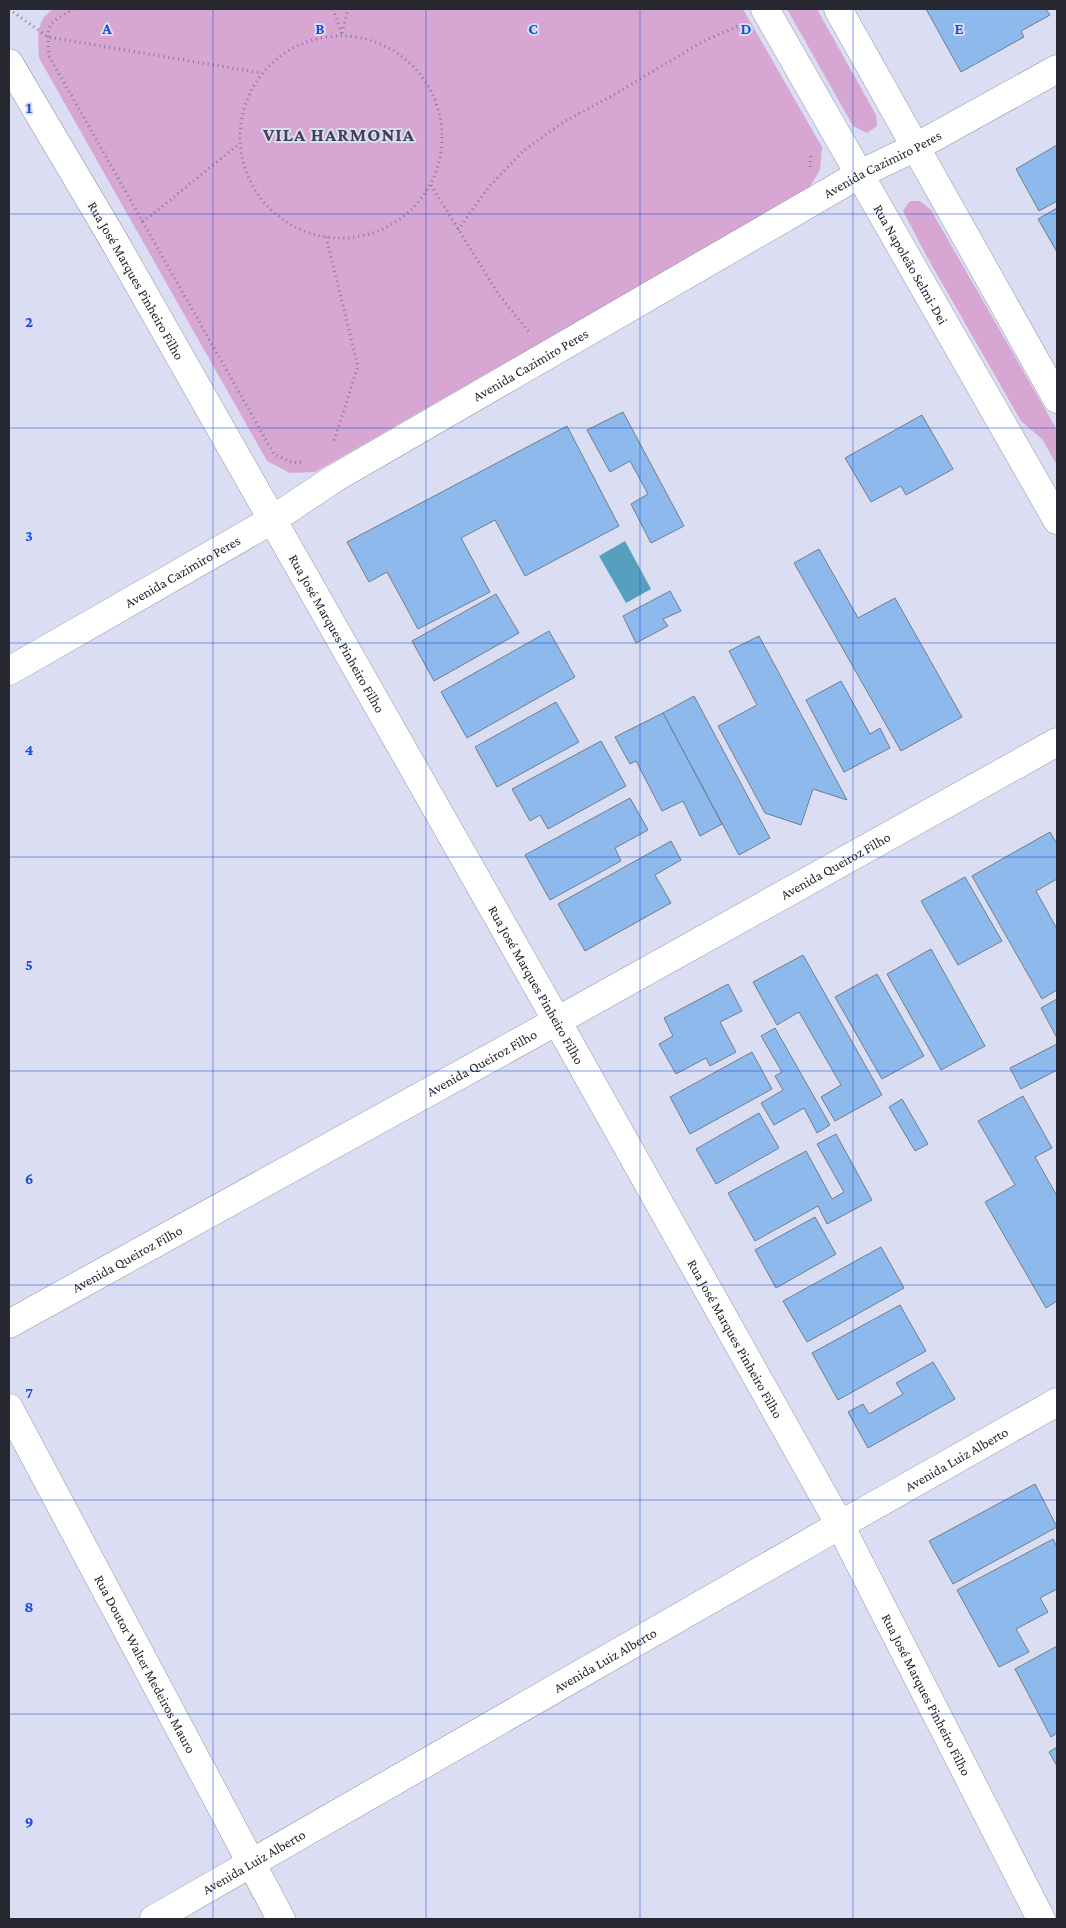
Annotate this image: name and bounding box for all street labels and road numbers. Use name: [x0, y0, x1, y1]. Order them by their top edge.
street label: Avenida Cazimiro Peres: [821, 127, 944, 201]
street label: Rua José Marques Pinheiro Filho: [85, 199, 188, 363]
street label: Rua Napoleão Selmi-Dei: [870, 201, 952, 327]
street label: Avenida Cazimiro Peres: [470, 325, 591, 404]
street label: Avenida Cazimiro Peres: [122, 532, 243, 611]
street label: Rua José Marques Pinheiro Filho: [286, 551, 388, 716]
street label: Avenida Queiroz Filho: [778, 829, 893, 903]
street label: Rua José Marques Pinheiro Filho: [485, 903, 588, 1067]
street label: Avenida Queiroz Filho: [424, 1026, 539, 1100]
street label: Avenida Queiroz Filho: [69, 1222, 185, 1296]
street label: Rua José Marques Pinheiro Filho: [684, 1256, 786, 1421]
street label: Avenida Luiz Alberto: [902, 1423, 1011, 1495]
street label: Rua Doutor Walter Medeiros Mauro: [91, 1572, 199, 1756]
street label: Rua José Marques Pinheiro Filho: [879, 1611, 974, 1778]
street label: Avenida Luiz Alberto: [551, 1624, 659, 1696]
street label: Avenida Luiz Alberto: [199, 1826, 308, 1898]

